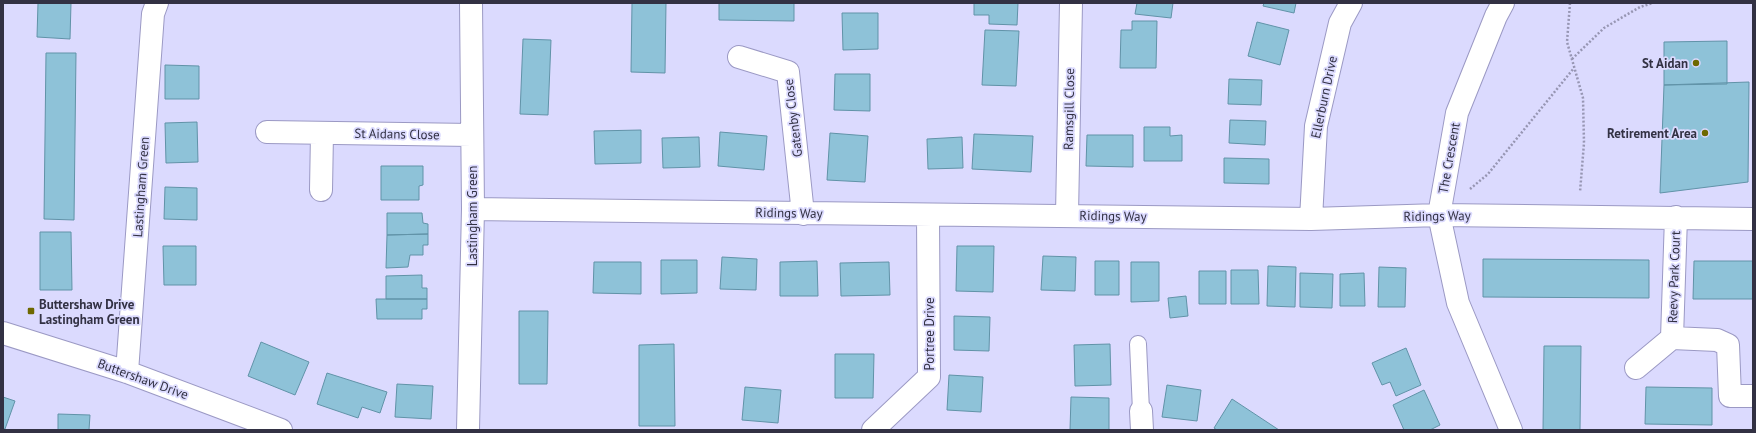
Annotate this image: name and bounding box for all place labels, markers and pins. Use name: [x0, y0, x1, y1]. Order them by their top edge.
place label: St Aidan: [1642, 55, 1688, 72]
marker: St Aidan: [1691, 58, 1701, 68]
place label: Retirement Area: [1607, 125, 1697, 142]
marker: Retirement Area: [1700, 128, 1710, 138]
place label: Buttershaw Drive Lastingham Green: [39, 296, 140, 328]
marker: Buttershaw Drive Lastingham Green: [26, 306, 36, 316]

